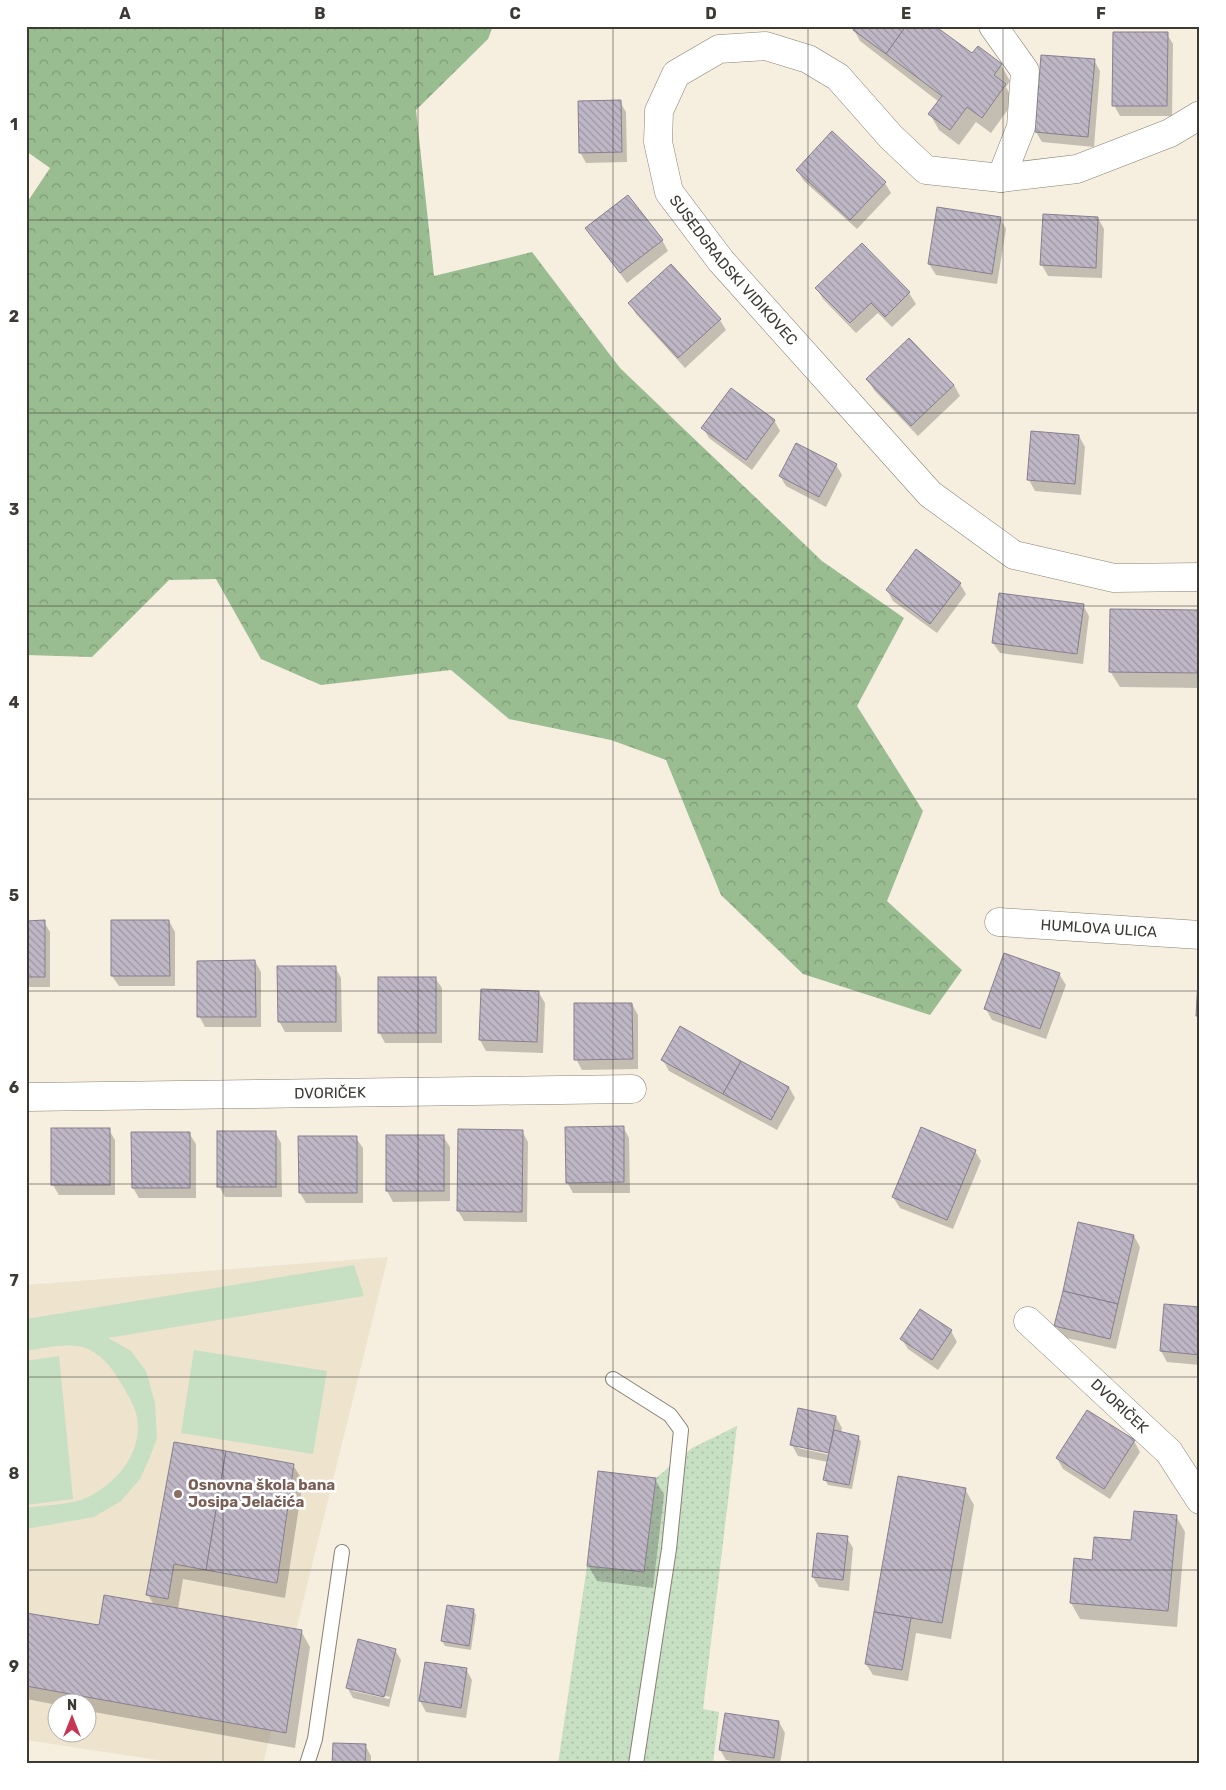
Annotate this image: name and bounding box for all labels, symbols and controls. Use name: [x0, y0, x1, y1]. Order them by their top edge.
text: A: [119, 4, 131, 23]
text: B: [314, 4, 326, 23]
text: C: [509, 4, 521, 23]
text: D: [705, 4, 717, 23]
text: E: [901, 4, 911, 23]
text: F: [1096, 4, 1106, 23]
text: 1: [10, 115, 18, 134]
street label: SUSEDGRADSKI VIDIKOVEC: [666, 192, 801, 349]
text: 2: [9, 307, 19, 326]
text: 3: [9, 500, 19, 519]
text: 4: [9, 693, 20, 712]
text: 5: [9, 886, 19, 905]
street label: HUMLOVA ULICA: [1040, 916, 1158, 941]
text: 6: [9, 1078, 19, 1097]
street label: DVORIČEK: [294, 1084, 366, 1102]
text: 7: [9, 1271, 19, 1290]
street label: DVORIČEK: [1087, 1375, 1152, 1437]
text: 8: [9, 1464, 20, 1483]
place label: Osnovna škola bana Josipa Jelačića: [188, 1476, 335, 1511]
marker: Osnovna škola bana Josipa Jelačića: [172, 1488, 184, 1500]
text: 9: [9, 1657, 19, 1676]
north arrow: [48, 1692, 98, 1742]
text: N: [67, 1697, 77, 1714]

